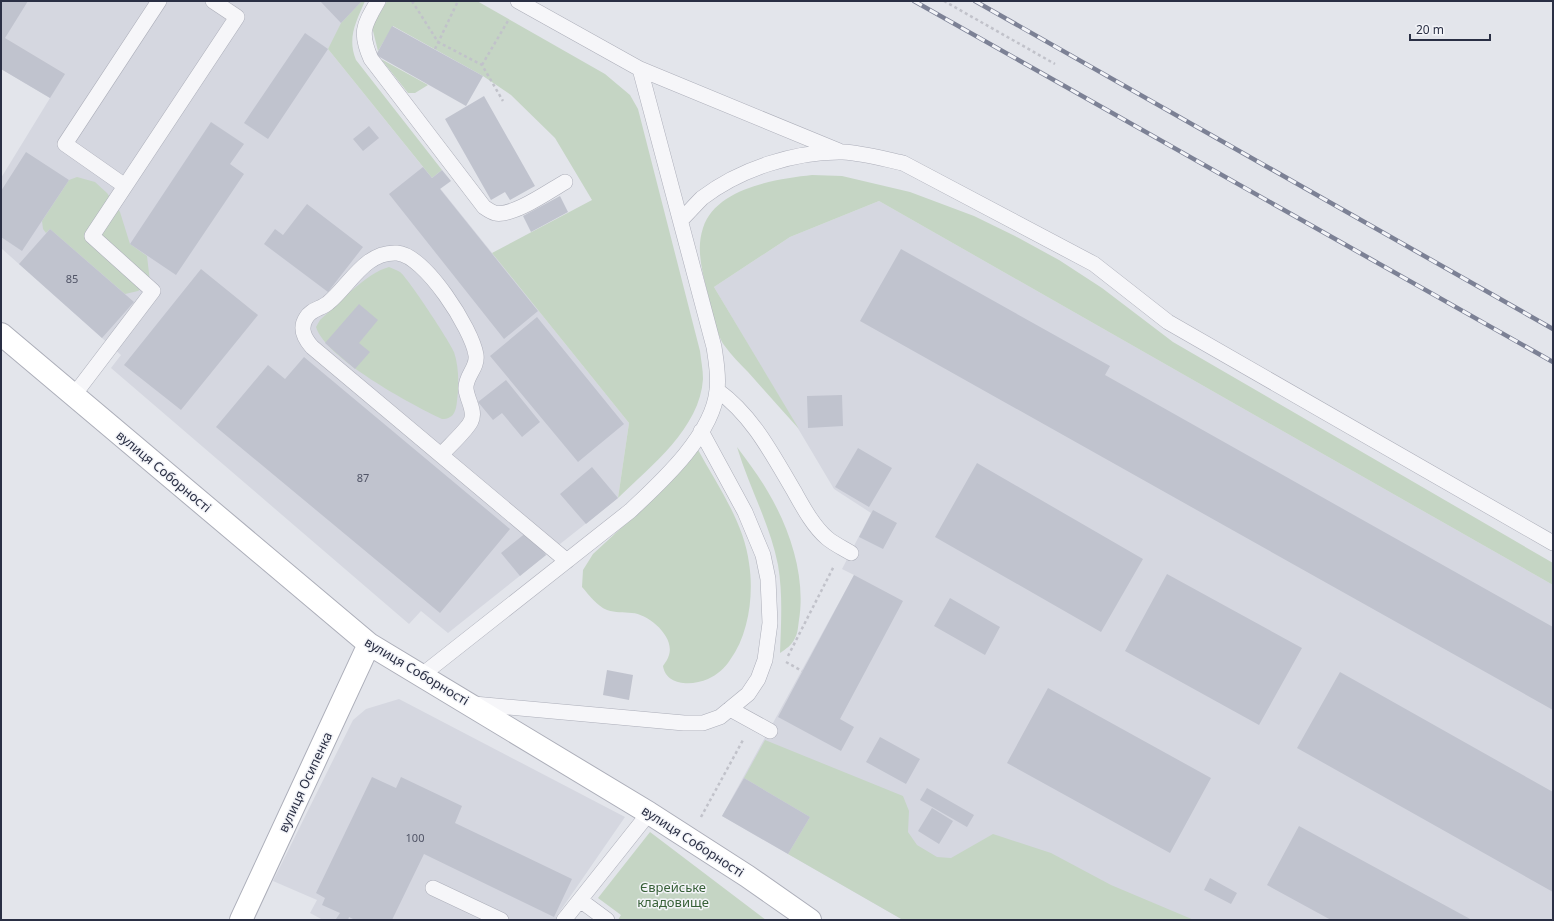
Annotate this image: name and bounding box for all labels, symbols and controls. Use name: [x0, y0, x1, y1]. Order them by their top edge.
scale bar: [1410, 16, 1490, 42]
text: 20 m: [1416, 21, 1444, 38]
house number: 85: [66, 271, 78, 286]
street label: вулиця Соборності: [113, 426, 215, 516]
house number: 87: [357, 470, 369, 485]
street label: вулиця Соборності: [362, 633, 472, 709]
street label: вулиця Осипенка: [274, 729, 336, 835]
street label: вулиця Соборності: [638, 801, 748, 881]
house number: 100: [406, 830, 424, 845]
park label: Єврейське кладовище: [637, 878, 709, 911]

